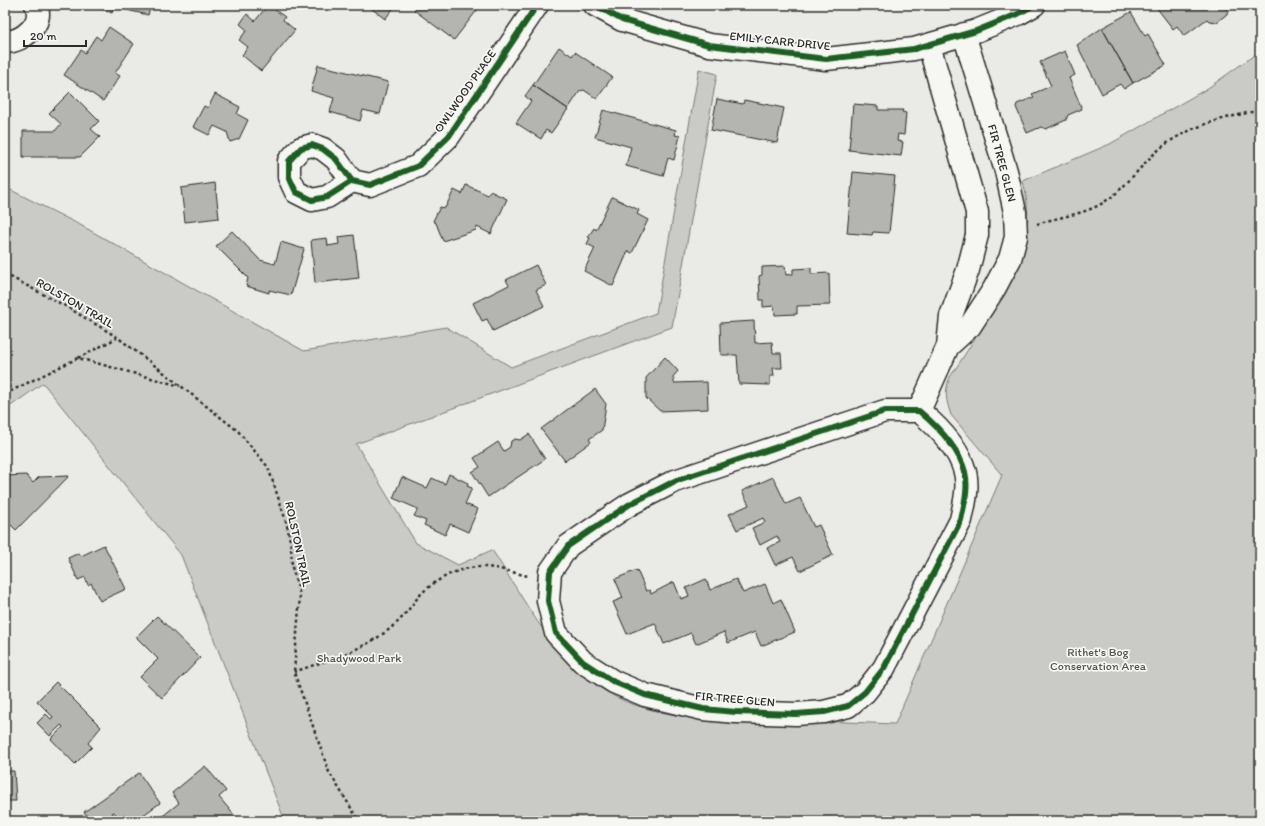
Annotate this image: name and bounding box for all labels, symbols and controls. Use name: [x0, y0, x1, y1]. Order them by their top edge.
scale bar: [24, 22, 86, 48]
text: 20 m: [30, 29, 57, 43]
street label: EMILY CARR DRIVE: [729, 29, 831, 53]
street label: OWLWOOD PLACE: [431, 47, 499, 135]
street label: FIR TREE GLEN: [985, 123, 1019, 203]
street label: ROLSTON TRAIL: [34, 275, 116, 331]
street label: ROLSTON TRAIL: [282, 500, 314, 588]
park label: Rithet's Bog Conservation Area: [1050, 645, 1147, 673]
park label: Shadywood Park: [317, 651, 402, 665]
street label: FIR TREE GLEN: [695, 689, 775, 709]

